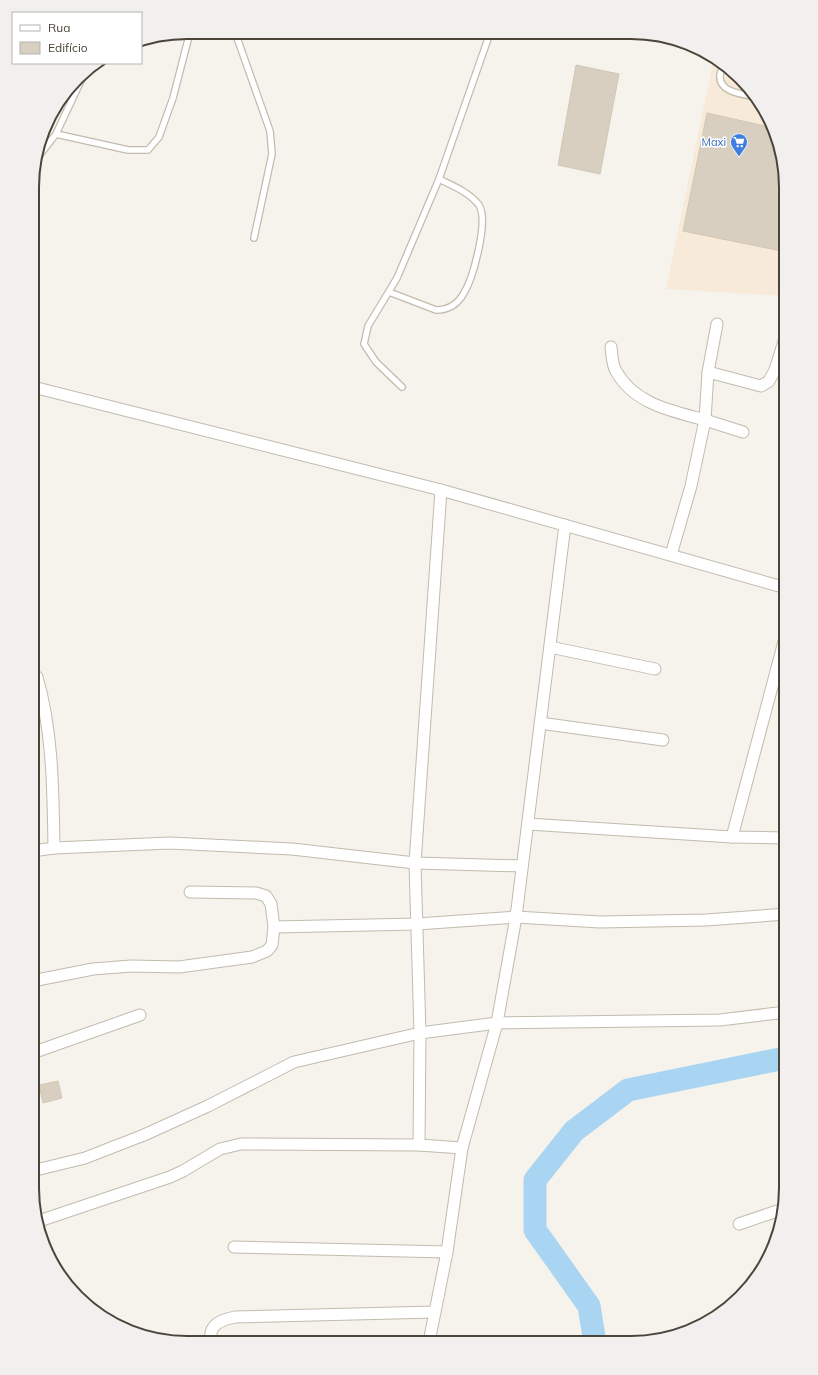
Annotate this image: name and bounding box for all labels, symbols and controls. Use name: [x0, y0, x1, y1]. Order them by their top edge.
legend: [12, 12, 142, 64]
text: Rua: [48, 20, 70, 35]
text: Edifício: [48, 40, 88, 55]
supermarket icon: Maxi: [729, 132, 749, 157]
place label: Maxi: [701, 135, 726, 149]

